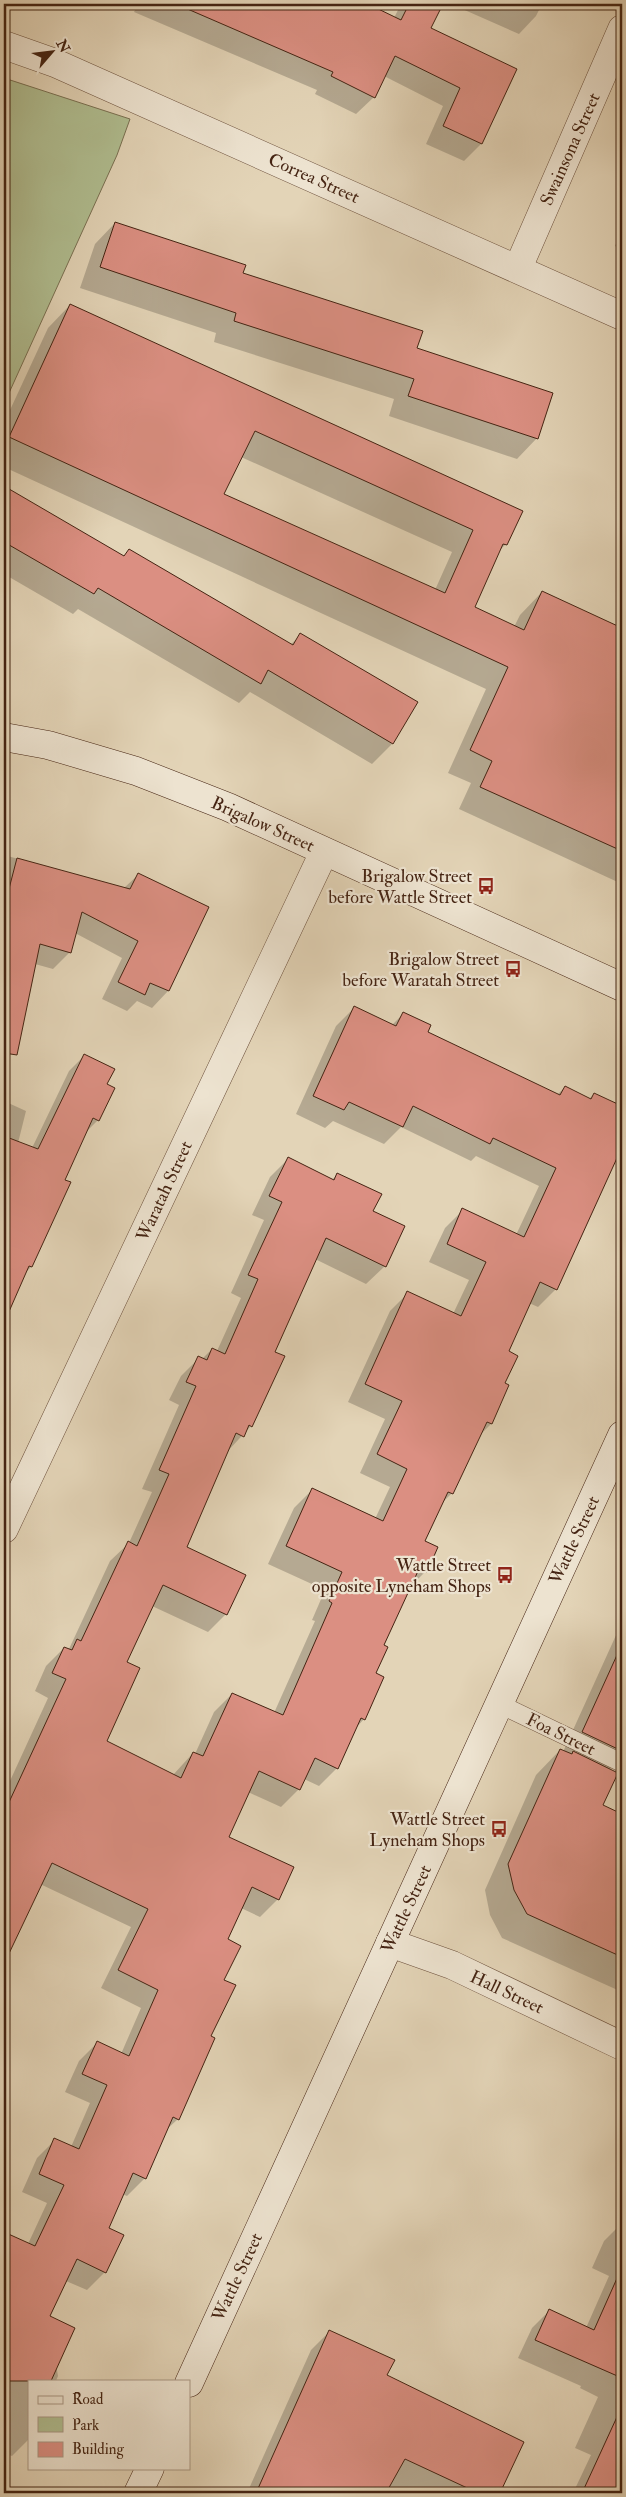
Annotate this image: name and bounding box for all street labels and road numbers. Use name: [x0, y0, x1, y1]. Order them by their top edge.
street label: Swainsona Street: [535, 89, 606, 209]
street label: Correa Street: [265, 148, 363, 209]
street label: Brigalow Street: [208, 791, 318, 858]
street label: Waratah Street: [131, 1137, 198, 1246]
street label: Wattle Street: [544, 1492, 605, 1589]
street label: Foa Street: [522, 1708, 599, 1761]
street label: Wattle Street: [376, 1861, 437, 1958]
street label: Hall Street: [466, 1965, 547, 2020]
street label: Wattle Street: [207, 2229, 268, 2326]

